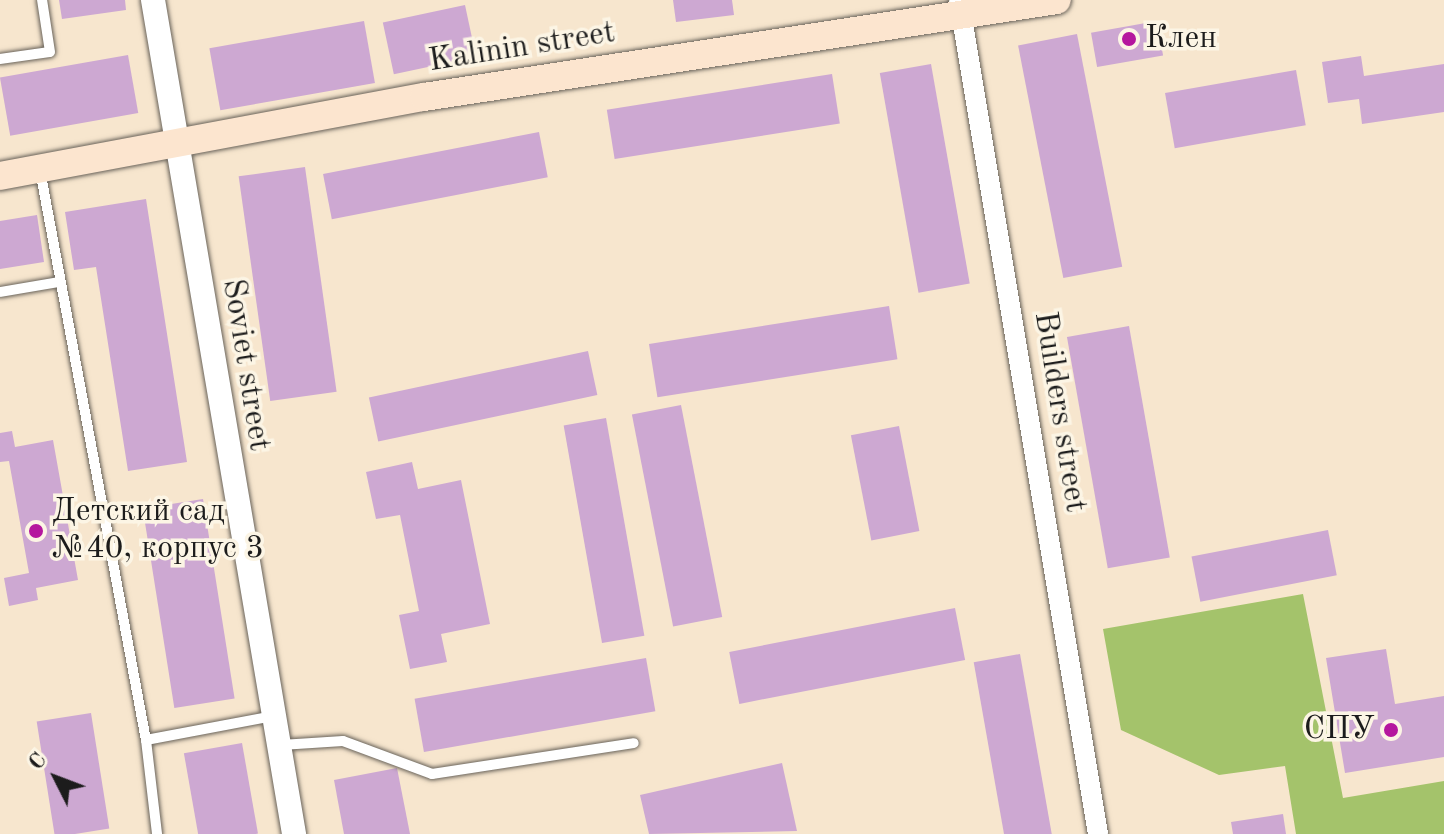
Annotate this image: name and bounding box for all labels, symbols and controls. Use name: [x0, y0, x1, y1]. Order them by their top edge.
street label: Kalinin street: [426, 14, 618, 82]
place label: Клен: [1145, 20, 1217, 58]
marker: Клен: [1120, 30, 1138, 48]
street label: Soviet street: [212, 276, 278, 454]
street label: Builders street: [1024, 309, 1094, 515]
place label: Детский сад №40, корпус 3: [52, 494, 264, 569]
marker: Детский сад №40, корпус 3: [27, 522, 45, 540]
place label: СПУ: [1304, 711, 1375, 749]
marker: СПУ: [1382, 721, 1400, 739]
north arrow: [16, 738, 96, 818]
text: С: [25, 749, 51, 775]

